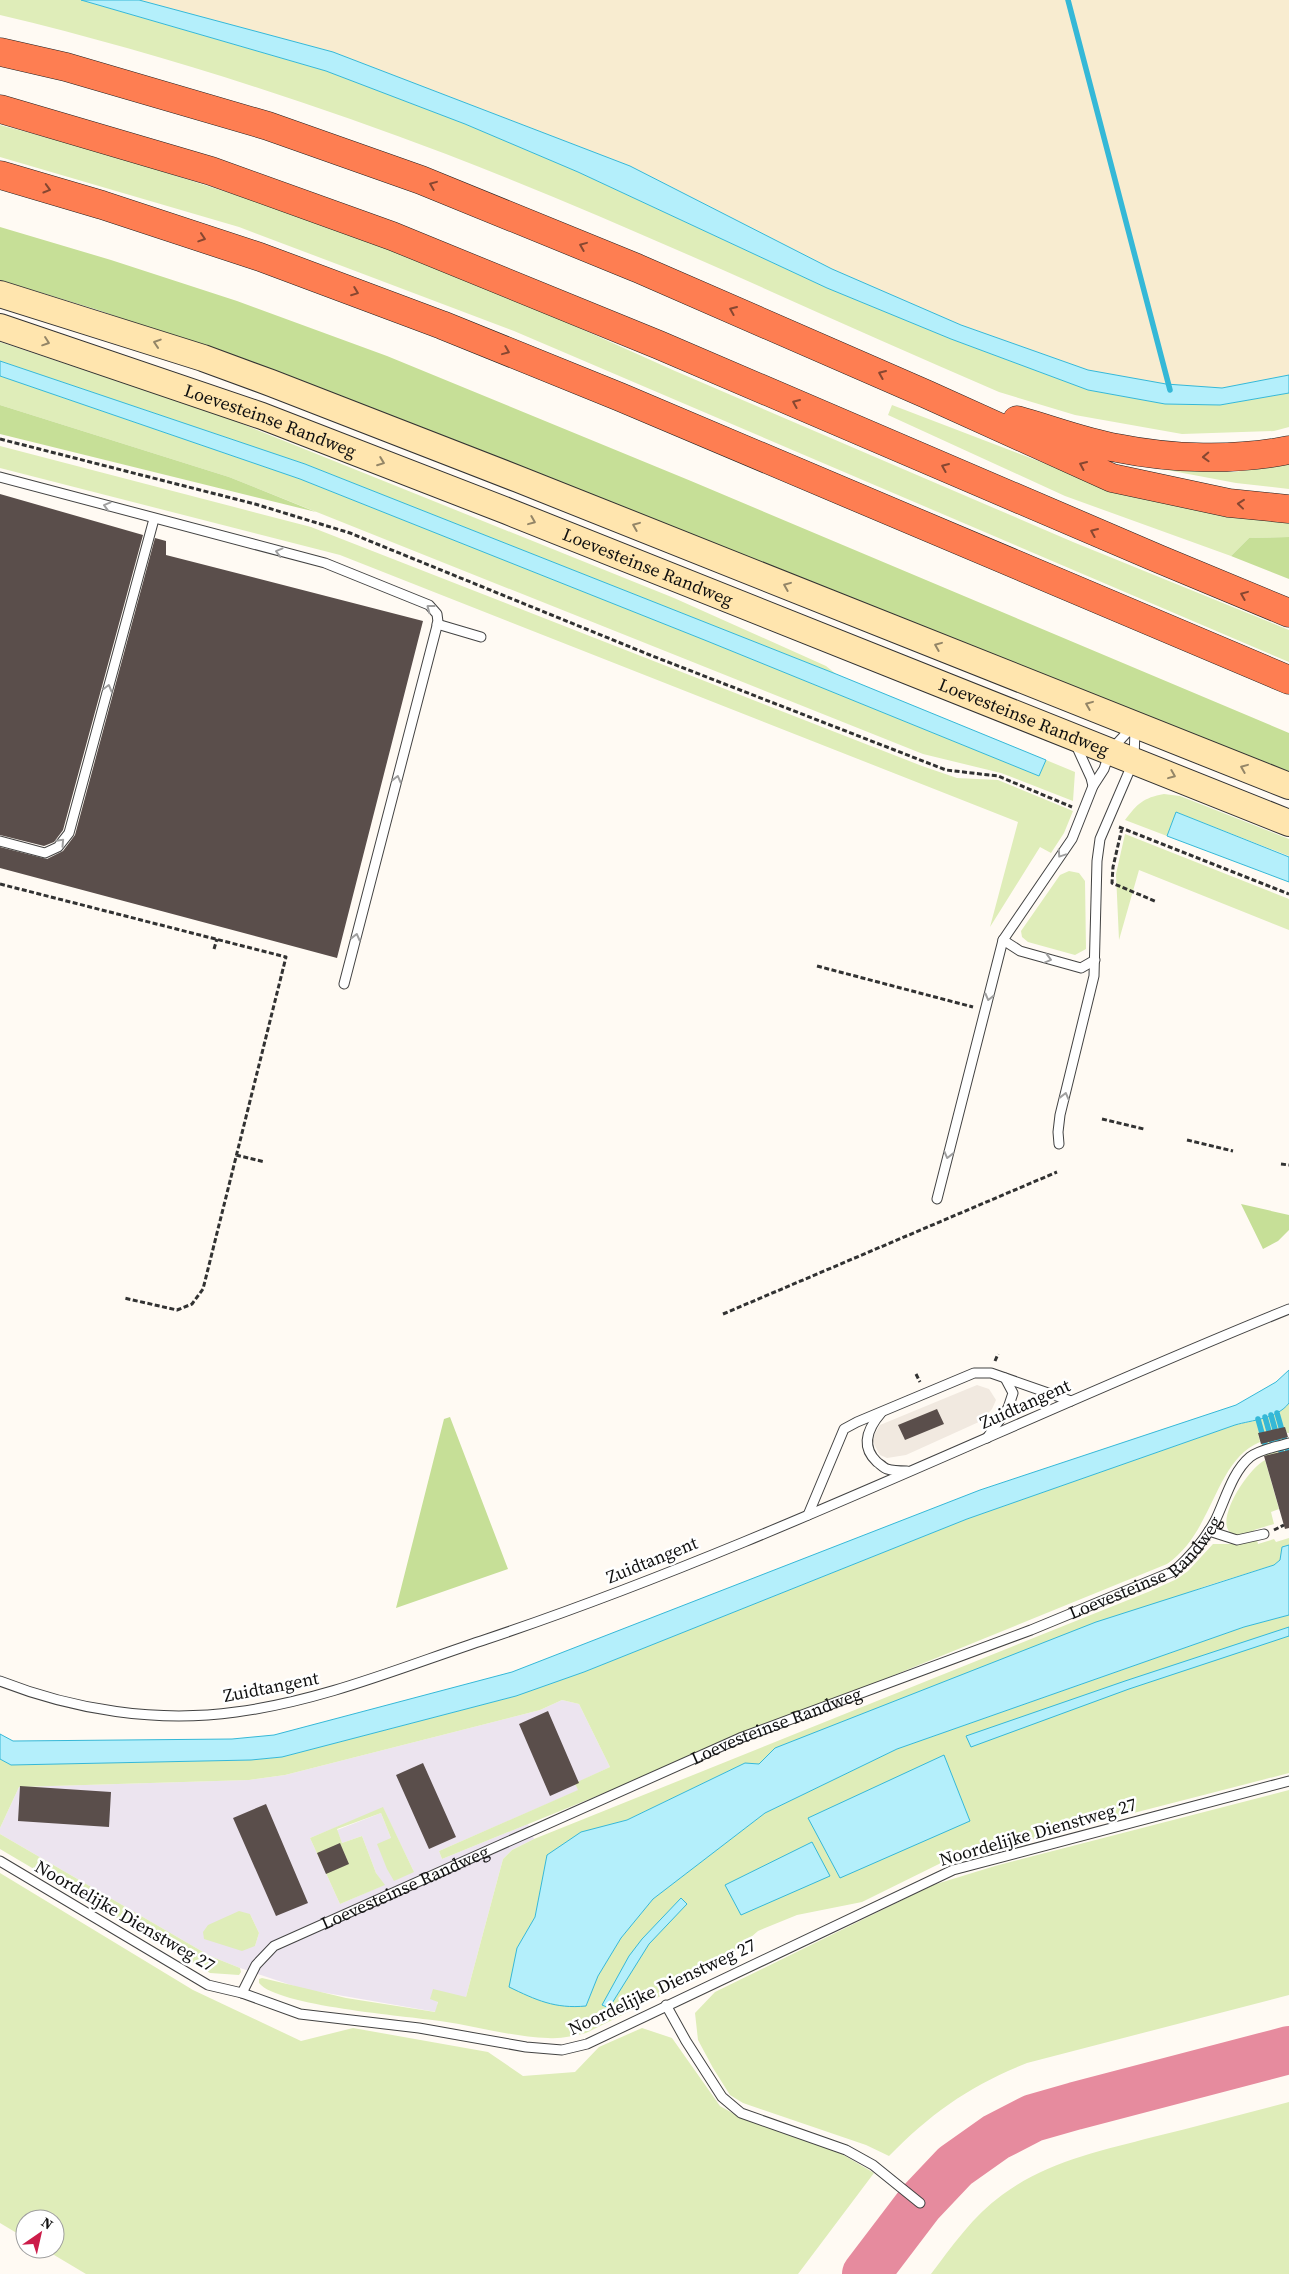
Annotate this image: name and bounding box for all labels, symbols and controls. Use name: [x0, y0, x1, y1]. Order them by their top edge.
one-way arrow: [429, 181, 437, 191]
one-way arrow: [42, 184, 50, 194]
one-way arrow: [197, 232, 205, 242]
one-way arrow: [579, 242, 588, 252]
one-way arrow: [350, 286, 359, 296]
one-way arrow: [729, 305, 738, 316]
one-way arrow: [42, 336, 50, 346]
one-way arrow: [153, 339, 161, 349]
one-way arrow: [501, 345, 510, 355]
one-way arrow: [878, 370, 887, 381]
street label: Loevesteinse Randweg: [181, 377, 360, 463]
one-way arrow: [792, 399, 801, 410]
one-way arrow: [1202, 452, 1210, 462]
one-way arrow: [376, 456, 384, 466]
one-way arrow: [1080, 462, 1089, 472]
one-way arrow: [941, 463, 950, 474]
one-way arrow: [1236, 499, 1244, 510]
one-way arrow: [102, 501, 111, 512]
one-way arrow: [527, 515, 536, 525]
street label: Loevesteinse Randweg: [559, 521, 737, 612]
one-way arrow: [632, 521, 641, 532]
one-way arrow: [1090, 527, 1099, 538]
one-way arrow: [276, 547, 284, 557]
one-way arrow: [783, 581, 792, 592]
one-way arrow: [1240, 590, 1249, 601]
one-way arrow: [427, 605, 436, 614]
one-way arrow: [934, 641, 943, 652]
street label: Loevesteinse Randweg: [935, 672, 1113, 762]
one-way arrow: [102, 683, 113, 692]
one-way arrow: [1085, 701, 1094, 712]
one-way arrow: [1240, 763, 1249, 774]
one-way arrow: [1167, 769, 1176, 780]
one-way arrow: [391, 775, 402, 784]
one-way arrow: [55, 839, 64, 848]
one-way arrow: [1058, 849, 1067, 858]
one-way arrow: [350, 932, 361, 941]
one-way arrow: [1043, 953, 1051, 963]
one-way arrow: [984, 993, 994, 1001]
one-way arrow: [1059, 1092, 1070, 1101]
one-way arrow: [943, 1150, 954, 1159]
street label: Zuidtangent: [976, 1372, 1074, 1435]
street label: Loevesteinse Randweg: [1065, 1511, 1227, 1625]
street label: Zuidtangent: [602, 1530, 701, 1589]
street label: Zuidtangent: [221, 1665, 321, 1708]
street label: Loevesteinse Randweg: [687, 1681, 865, 1770]
street label: Noordelijke Dienstweg 27: [936, 1791, 1139, 1872]
street label: Loevesteinse Randweg: [317, 1839, 493, 1935]
street label: Noordelijke Dienstweg 27: [31, 1854, 220, 1977]
street label: Noordelijke Dienstweg 27: [564, 1932, 760, 2041]
north arrow: [15, 2209, 65, 2259]
text: N: [37, 2212, 57, 2234]

